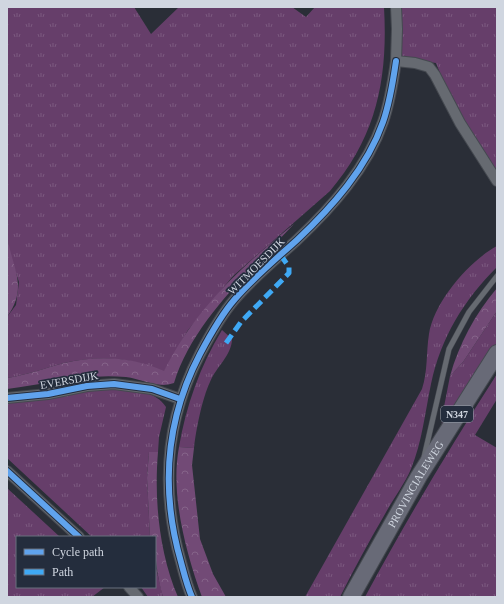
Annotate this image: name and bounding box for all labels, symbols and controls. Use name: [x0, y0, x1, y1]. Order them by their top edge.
street label: WITMOESDIJK: [225, 235, 287, 297]
street label: EVERSDIJK: [39, 369, 99, 391]
road number: N347: [441, 406, 473, 422]
street label: PROVINCIALEWEG: [385, 439, 446, 530]
legend: [16, 536, 156, 588]
text: Cycle path: [52, 545, 104, 559]
text: Path: [52, 565, 73, 579]

